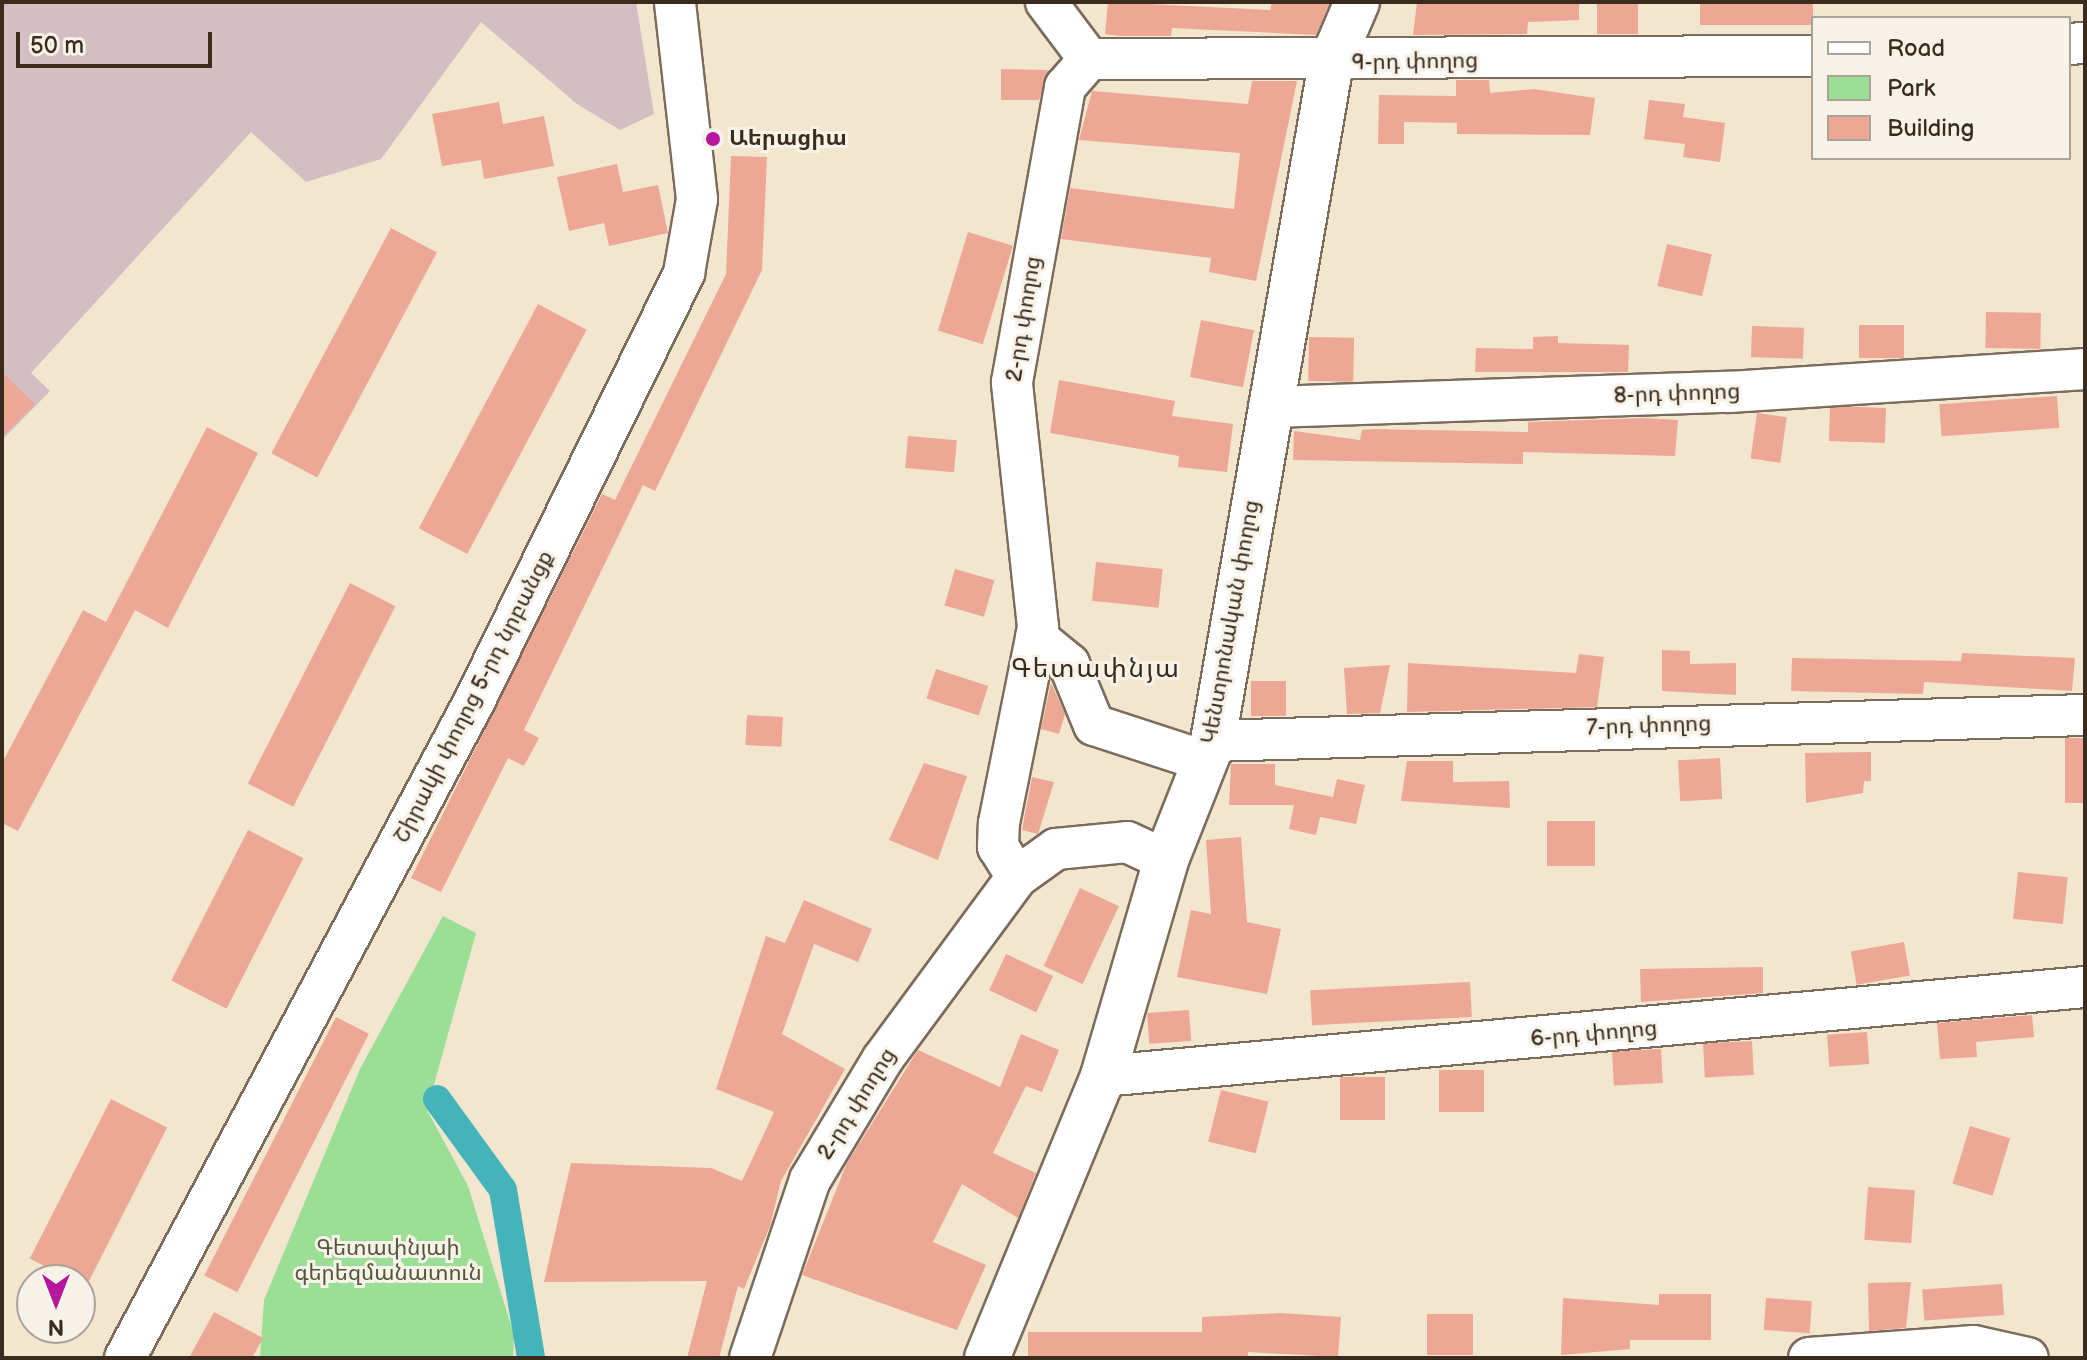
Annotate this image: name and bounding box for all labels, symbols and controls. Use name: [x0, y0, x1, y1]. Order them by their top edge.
scale bar: [20, 16, 216, 66]
legend: [1811, 16, 2071, 160]
text: 50 m: [30, 31, 84, 60]
text: Road: [1887, 34, 1945, 63]
street label: 9-րդ փողոց: [1352, 48, 1478, 76]
text: Park: [1887, 74, 1935, 103]
text: Building: [1887, 114, 1974, 143]
place label: Աերացիա: [729, 126, 847, 152]
marker: Աերացիա: [704, 130, 722, 148]
street label: 2-րդ փողոց: [1001, 254, 1047, 384]
street label: 8-րդ փողոց: [1613, 379, 1741, 409]
street label: Կենտրոնական փողոց: [1197, 498, 1265, 746]
street label: Շիրակի փողոց 5-րդ նրբանցք: [389, 546, 559, 848]
district label: Գետափնյա: [1011, 654, 1181, 686]
street label: 7-րդ փողոց: [1586, 711, 1712, 741]
street label: 6-րդ փողոց: [1529, 1015, 1659, 1053]
street label: 2-րդ փողոց: [812, 1043, 902, 1165]
park label: Գետափնյաի գերեզմանատուն: [294, 1235, 482, 1286]
north arrow: [16, 1264, 96, 1344]
text: N: [48, 1313, 64, 1340]

